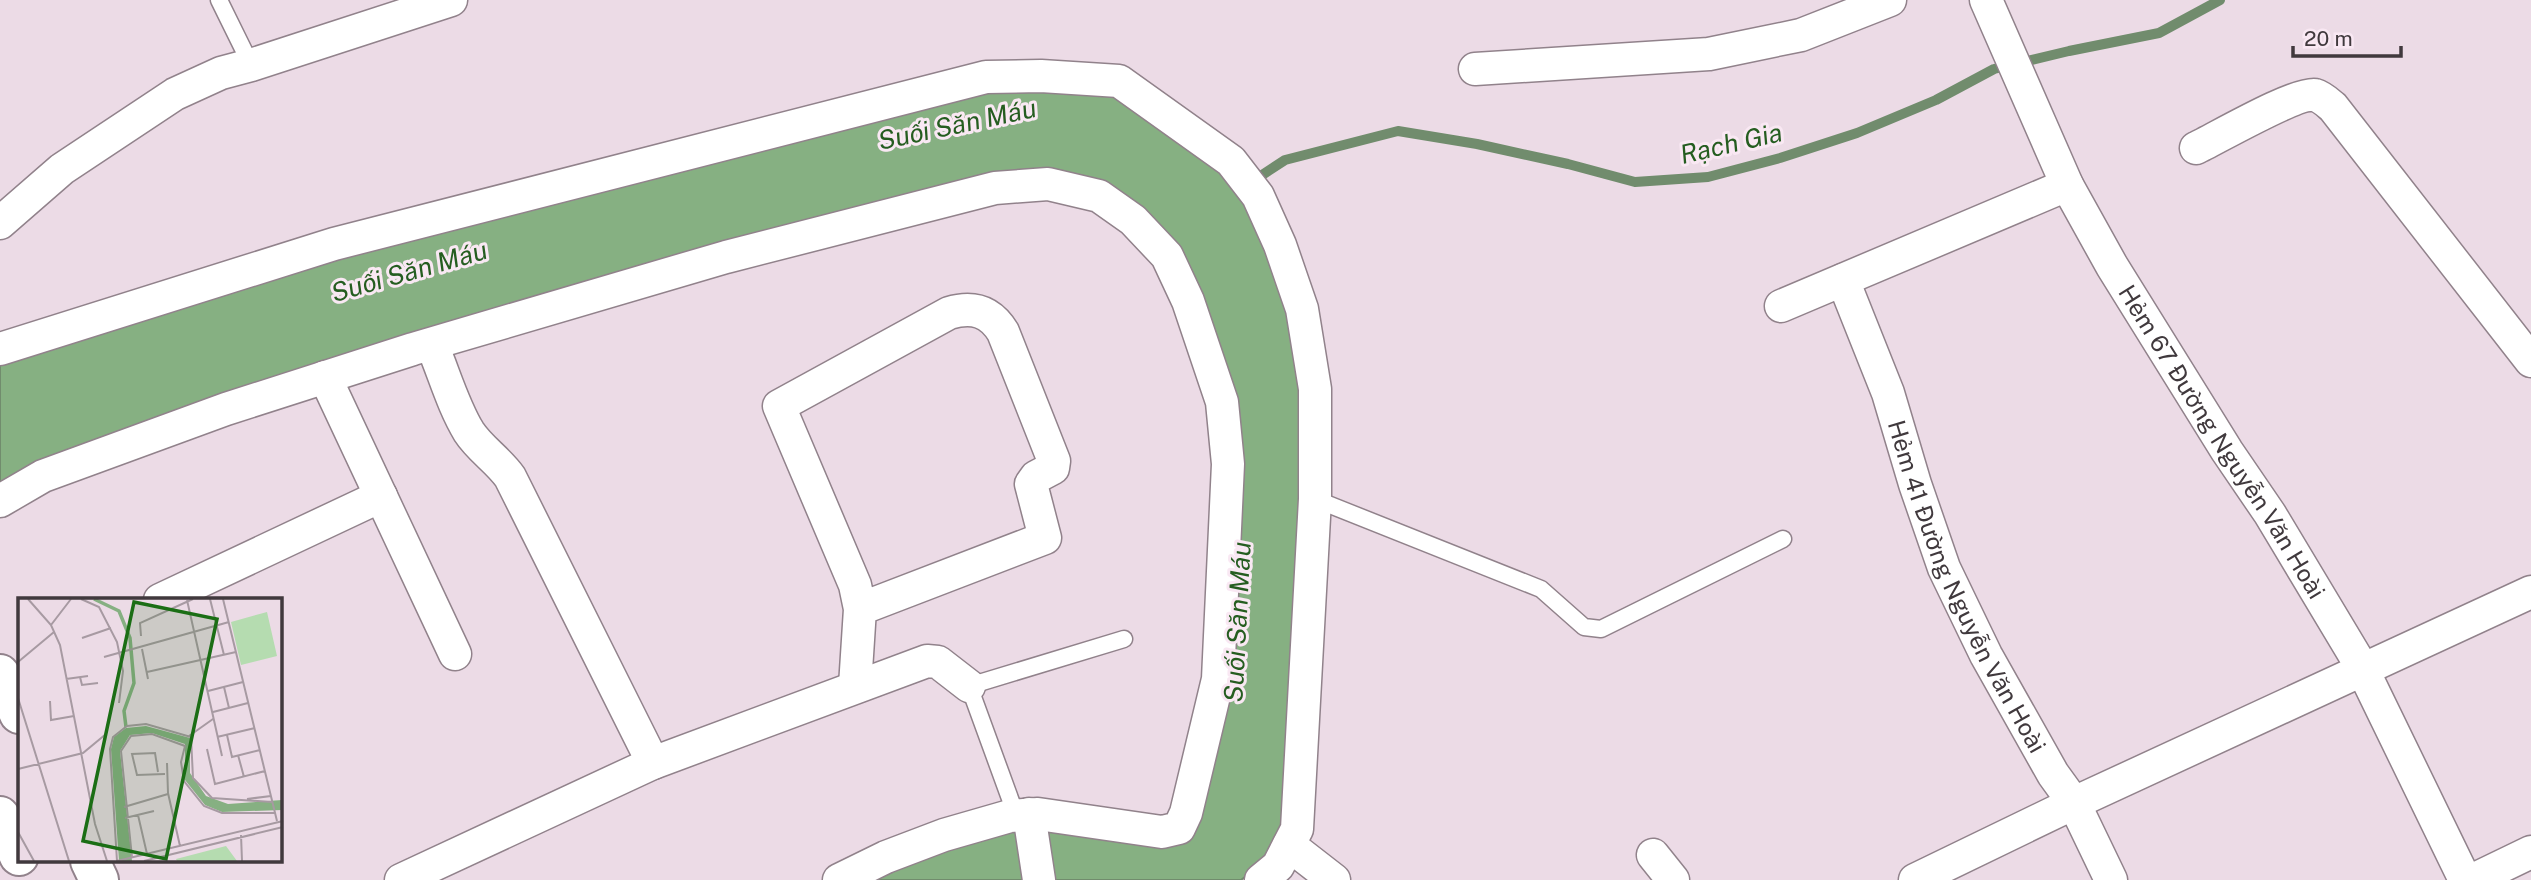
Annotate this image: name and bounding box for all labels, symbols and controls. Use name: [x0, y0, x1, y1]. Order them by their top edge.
scale bar: [2293, 14, 2402, 58]
text: 20 m: [2304, 26, 2353, 51]
water label: Suối Săn Máu: [875, 92, 1039, 156]
water label: Rạch Gia: [1677, 116, 1785, 170]
water label: Suối Săn Máu: [327, 234, 491, 308]
street label: Hẻm 67 Đường Nguyễn Văn Hoài: [2113, 280, 2331, 603]
street label: Hẻm 41 Đường Nguyễn Văn Hoài: [1883, 417, 2052, 757]
water label: Suối Săn Máu: [1217, 541, 1257, 703]
inset map: [18, 598, 282, 862]

